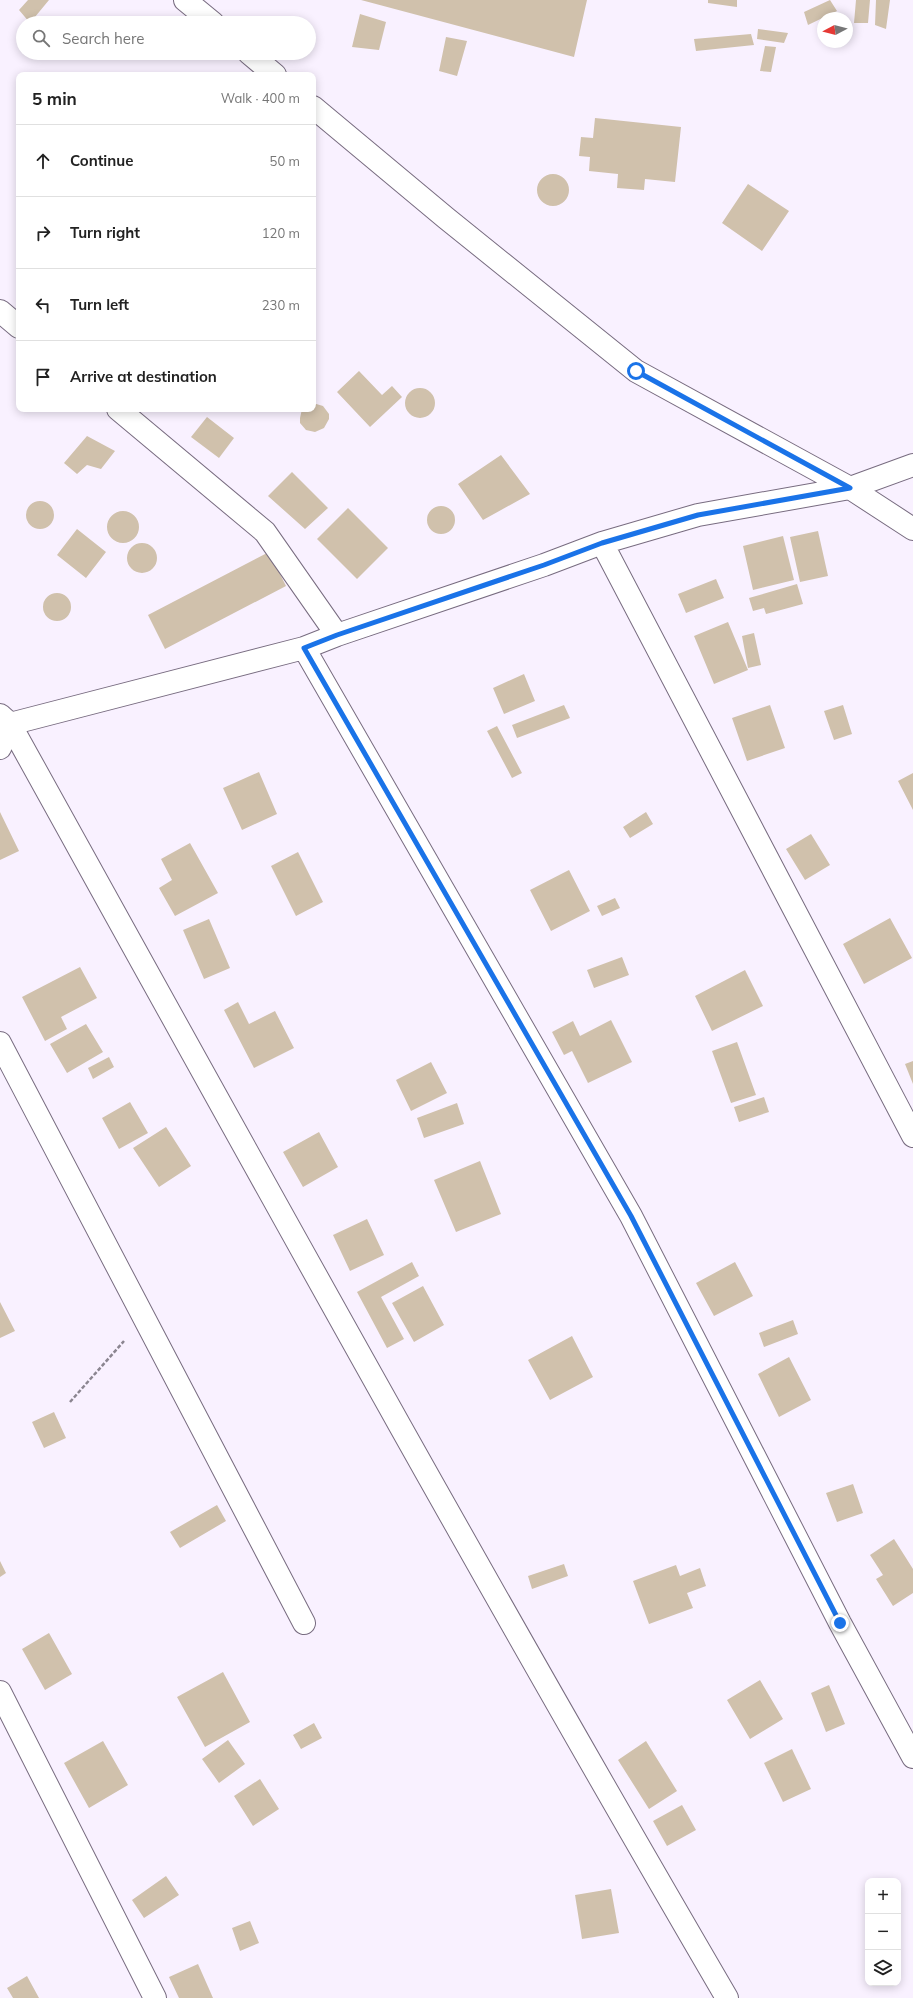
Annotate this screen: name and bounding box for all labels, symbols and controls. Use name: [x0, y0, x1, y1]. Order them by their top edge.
north arrow: [817, 12, 853, 48]
search box: [16, 16, 316, 60]
icon: search: [30, 27, 52, 49]
text: Search here: [62, 29, 144, 48]
text: 5 min: [32, 88, 77, 109]
text: Walk · 400 m: [221, 90, 300, 106]
icon: ahead: [32, 150, 54, 172]
text: Continue: [70, 151, 133, 170]
text: 50 m: [270, 153, 300, 169]
icon: right: [32, 222, 54, 244]
text: Turn right: [70, 223, 140, 242]
text: 120 m: [262, 225, 300, 241]
icon: left: [32, 294, 54, 316]
text: Turn left: [70, 295, 129, 314]
text: 230 m: [262, 297, 300, 313]
route start: [627, 362, 645, 380]
icon: arrive: [32, 366, 54, 388]
text: Arrive at destination: [70, 367, 217, 386]
route end: [831, 1614, 849, 1632]
map controls: [865, 1878, 901, 1986]
button: +: [865, 1878, 901, 1914]
button: −: [865, 1914, 901, 1950]
button: layers: [865, 1950, 901, 1986]

